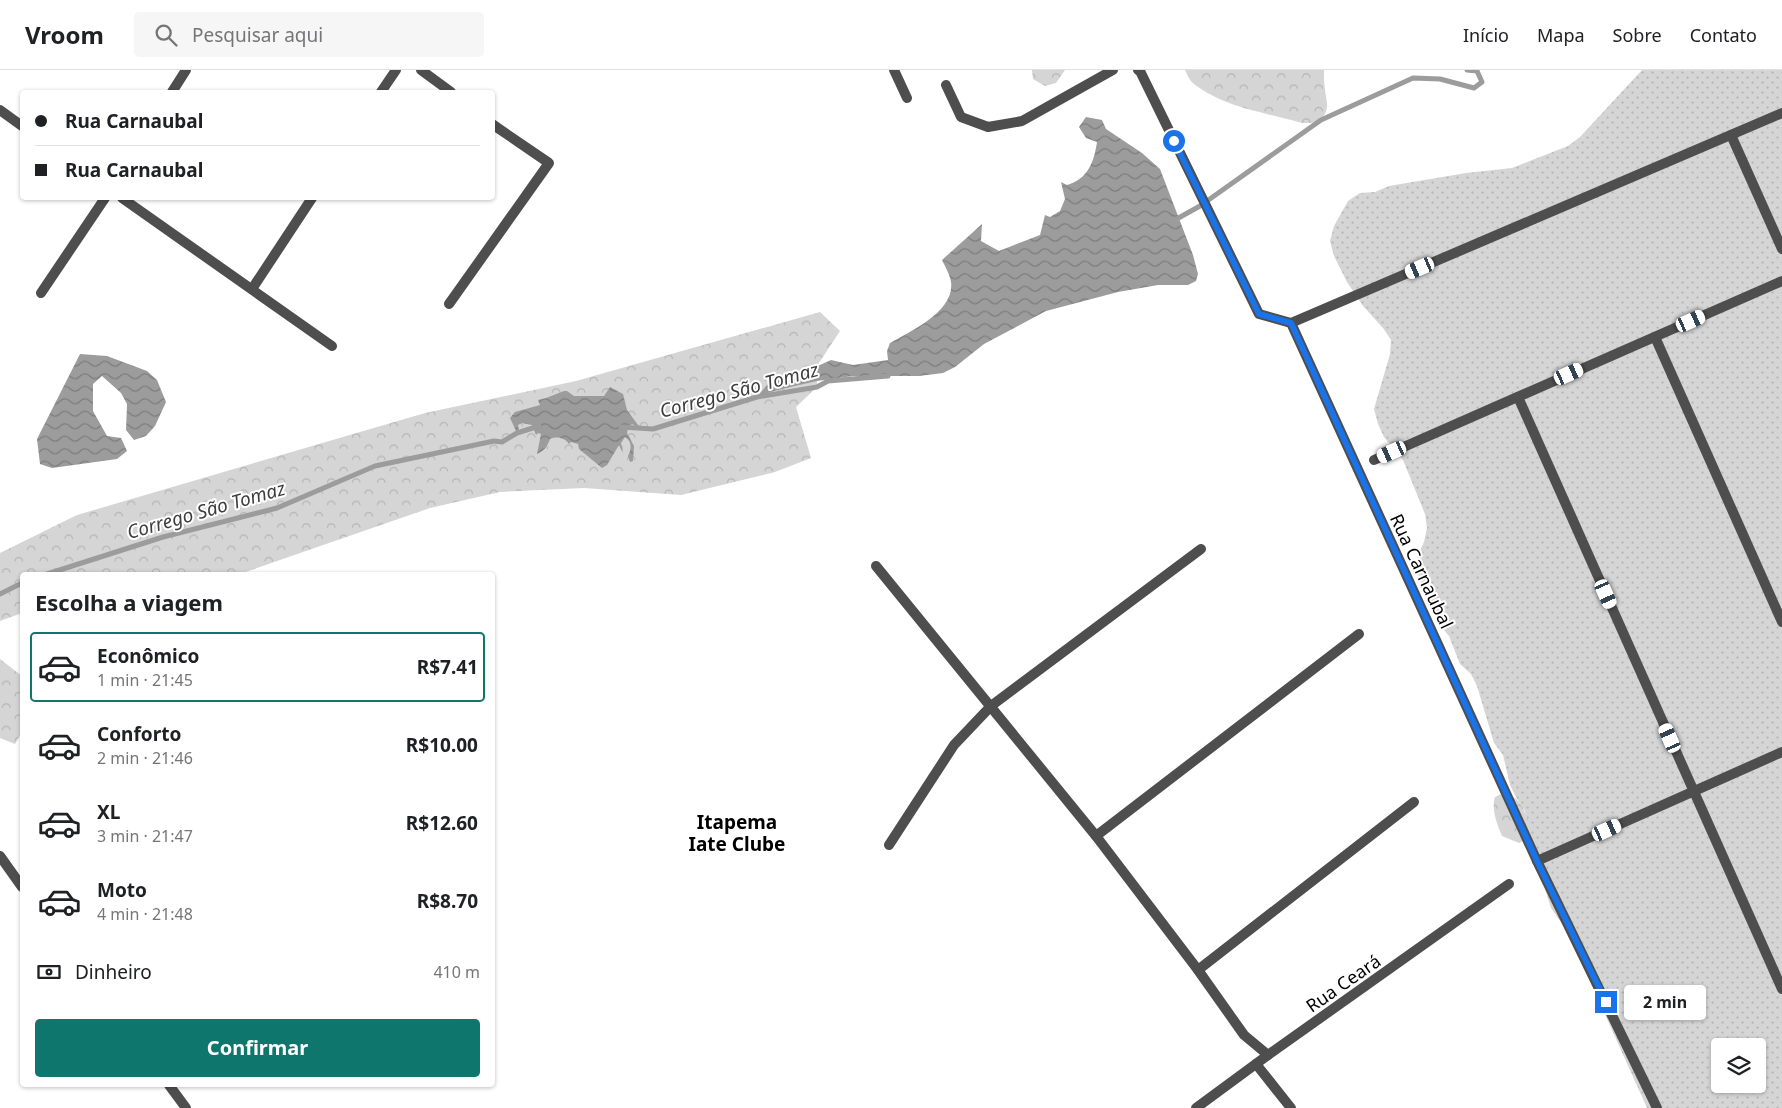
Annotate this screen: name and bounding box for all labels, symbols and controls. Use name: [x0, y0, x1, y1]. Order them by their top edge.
search box: [134, 12, 484, 57]
text: Vroom: [25, 18, 104, 51]
icon: search: [152, 21, 180, 49]
text: Pesquisar aqui: [192, 22, 323, 48]
text: Início: [1463, 23, 1509, 47]
text: Mapa: [1537, 23, 1585, 47]
text: Sobre: [1613, 23, 1662, 47]
text: Contato: [1690, 23, 1757, 47]
text: Rua Carnaubal: [65, 108, 203, 134]
route start: [1163, 130, 1185, 152]
text: Rua Carnaubal: [65, 157, 203, 183]
car: [1403, 255, 1436, 281]
car: [1674, 308, 1707, 334]
water label: Corrego São Tomaz: [657, 356, 822, 424]
car: [1552, 361, 1585, 387]
car: [1375, 439, 1408, 465]
water label: Corrego São Tomaz: [124, 475, 289, 545]
street label: Rua Carnaubal: [1385, 510, 1459, 632]
car: [1593, 577, 1618, 611]
text: Escolha a viagem: [35, 587, 223, 617]
text: Econômico: [97, 643, 199, 669]
icon: car: [37, 645, 82, 690]
text: R$7.41: [417, 654, 478, 680]
text: 1 min · 21:45: [97, 669, 193, 691]
text: Conforto: [97, 721, 181, 747]
car: [1657, 721, 1682, 755]
icon: car: [37, 723, 82, 768]
text: R$10.00: [406, 732, 478, 758]
text: 2 min · 21:46: [97, 747, 193, 769]
text: XL: [97, 799, 120, 825]
icon: car: [37, 801, 82, 846]
district label: Itapema Iate Clube: [689, 809, 785, 857]
text: R$12.60: [406, 810, 478, 836]
car: [1590, 817, 1623, 843]
text: 3 min · 21:47: [97, 825, 193, 847]
text: Moto: [97, 877, 147, 903]
icon: car: [37, 879, 82, 924]
text: R$8.70: [417, 888, 478, 914]
text: 4 min · 21:48: [97, 903, 193, 925]
street label: Rua Ceará: [1301, 949, 1385, 1017]
icon: cash: [35, 958, 63, 986]
text: Dinheiro: [75, 959, 152, 985]
text: 410 m: [433, 961, 480, 983]
callout: 2 min: [1624, 984, 1706, 1020]
route end: [1595, 991, 1617, 1013]
text: 2 min: [1643, 991, 1687, 1013]
button: Confirmar: [35, 1019, 480, 1077]
map controls: [1711, 1038, 1766, 1093]
button: layers: [1711, 1038, 1766, 1093]

